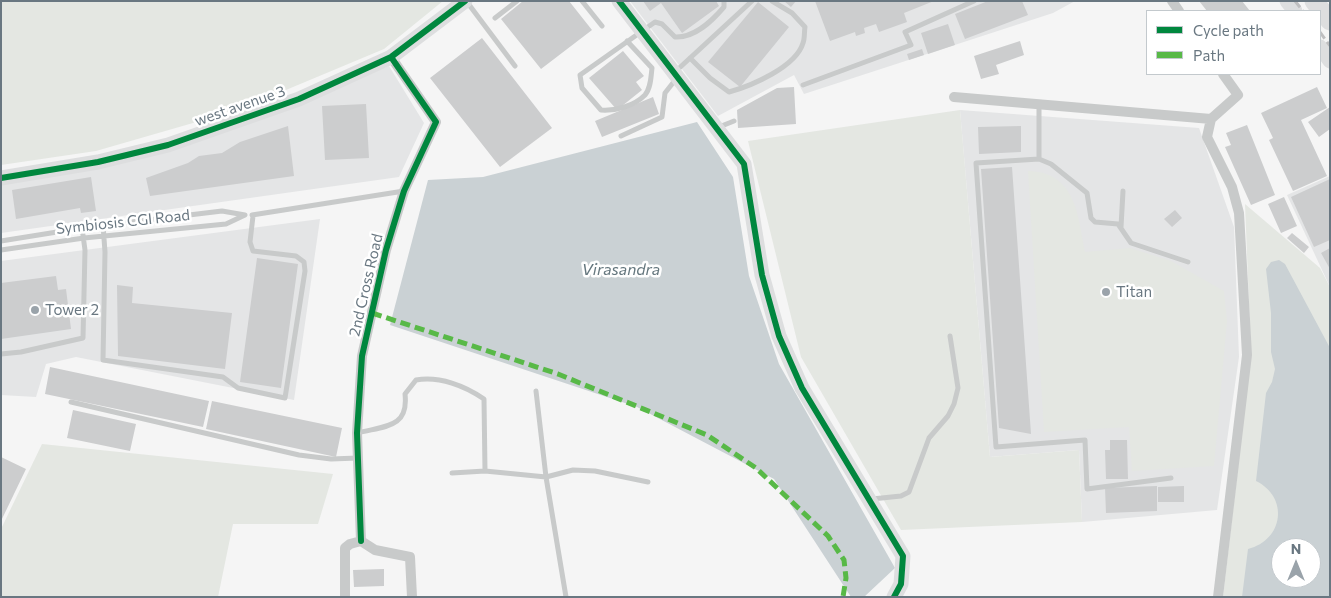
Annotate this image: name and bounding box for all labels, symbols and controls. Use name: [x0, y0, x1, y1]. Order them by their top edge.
legend: [1146, 10, 1321, 75]
text: Cycle path: [1193, 21, 1264, 39]
text: Path: [1193, 46, 1225, 64]
street label: west avenue 3: [192, 82, 288, 130]
street label: Symbiosis CGI Road: [55, 206, 191, 238]
street label: 2nd Cross Road: [345, 232, 387, 338]
water label: Virasandra: [582, 260, 660, 280]
place label: Titan: [1116, 283, 1152, 301]
marker: Titan: [1100, 286, 1112, 298]
place label: Tower 2: [45, 301, 99, 319]
marker: Tower 2: [29, 304, 41, 316]
north arrow: [1271, 538, 1321, 588]
text: N: [1291, 540, 1301, 557]

